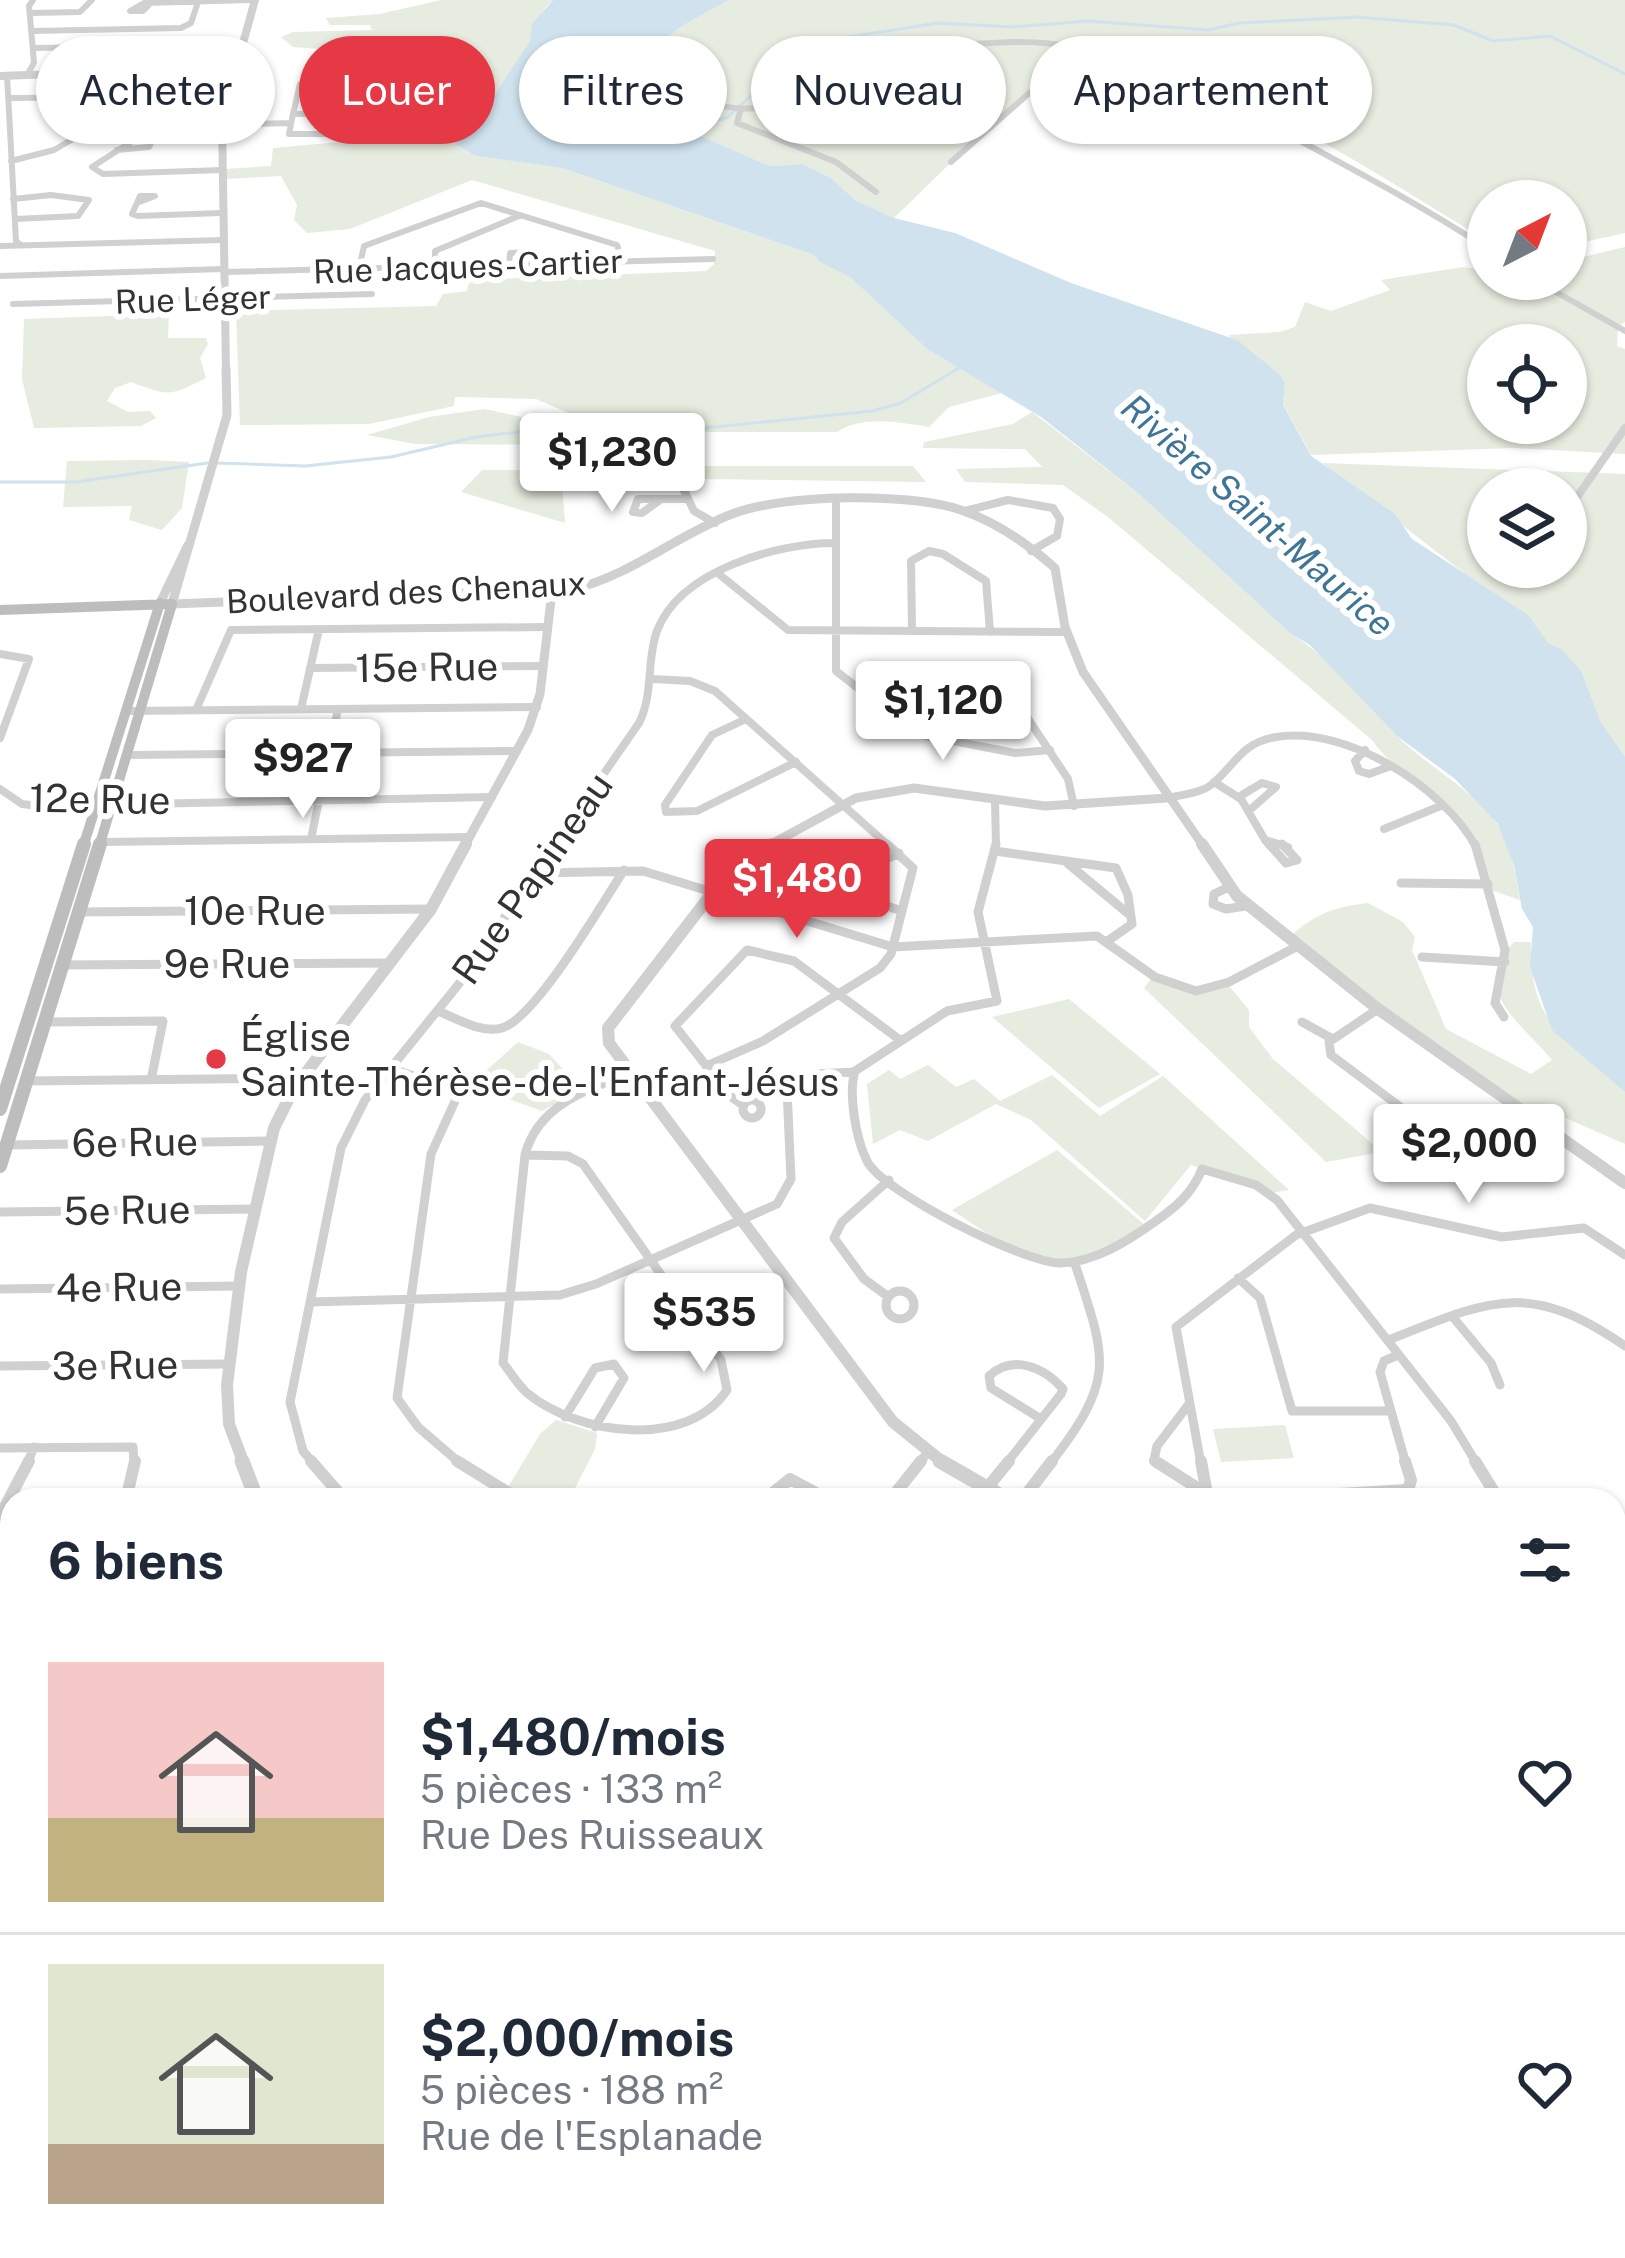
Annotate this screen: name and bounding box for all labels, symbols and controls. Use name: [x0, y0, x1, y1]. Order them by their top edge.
chip: Acheter: [36, 36, 275, 144]
chip: Louer: [299, 36, 495, 144]
chip: Filtres: [519, 36, 727, 144]
chip: Nouveau: [751, 36, 1006, 144]
chip: Appartement: [1030, 36, 1372, 144]
north arrow: [1467, 180, 1587, 300]
map controls: [1467, 180, 1587, 588]
street label: Rue Jacques-Cartier: [312, 242, 624, 290]
street label: Rue Léger: [114, 277, 272, 321]
button: locate: [1467, 324, 1587, 444]
water label: Rivière Saint-Maurice: [1113, 385, 1403, 645]
pin: $1,230: [514, 413, 710, 515]
text: $1,230: [547, 429, 677, 475]
button: layers: [1467, 468, 1587, 588]
street label: Boulevard des Chenaux: [225, 564, 587, 620]
street label: 15e Rue: [355, 643, 499, 691]
pin: $1,120: [845, 661, 1041, 763]
text: $1,120: [883, 677, 1003, 723]
pin: $927: [232, 719, 374, 821]
text: $927: [252, 735, 354, 781]
street label: Rue Papineau: [442, 763, 622, 993]
street label: 12e Rue: [29, 775, 171, 823]
pin: $1,480: [699, 839, 895, 941]
text: $1,480: [732, 855, 862, 901]
street label: 10e Rue: [184, 888, 326, 934]
street label: 9e Rue: [164, 941, 290, 987]
place label: Église Sainte-Thérèse-de-l'Enfant-Jésus: [240, 1014, 839, 1105]
marker: Église Sainte-Thérèse-de-l'Enfant-Jésus: [203, 1046, 229, 1072]
pin: $2,000: [1371, 1104, 1567, 1206]
street label: 6e Rue: [71, 1118, 199, 1166]
text: $2,000: [1400, 1120, 1538, 1166]
street label: 5e Rue: [63, 1186, 191, 1234]
street label: 4e Rue: [55, 1263, 183, 1311]
pin: $535: [633, 1273, 775, 1375]
text: $535: [651, 1289, 757, 1335]
street label: 3e Rue: [51, 1341, 179, 1389]
icon: filters: [1512, 1527, 1578, 1593]
text: 6 biens: [48, 1531, 224, 1590]
text: $1,480/mois: [420, 1707, 726, 1766]
icon: home: [144, 1710, 288, 1854]
icon: heart: [1512, 1749, 1578, 1815]
text: 5 pièces · 133 m²: [420, 1766, 722, 1812]
text: Rue Des Ruisseaux: [420, 1812, 764, 1858]
text: $2,000/mois: [420, 2008, 734, 2067]
icon: home: [144, 2012, 288, 2156]
icon: heart: [1512, 2051, 1578, 2117]
text: 5 pièces · 188 m²: [420, 2067, 723, 2113]
text: Rue de l'Esplanade: [420, 2113, 763, 2159]

